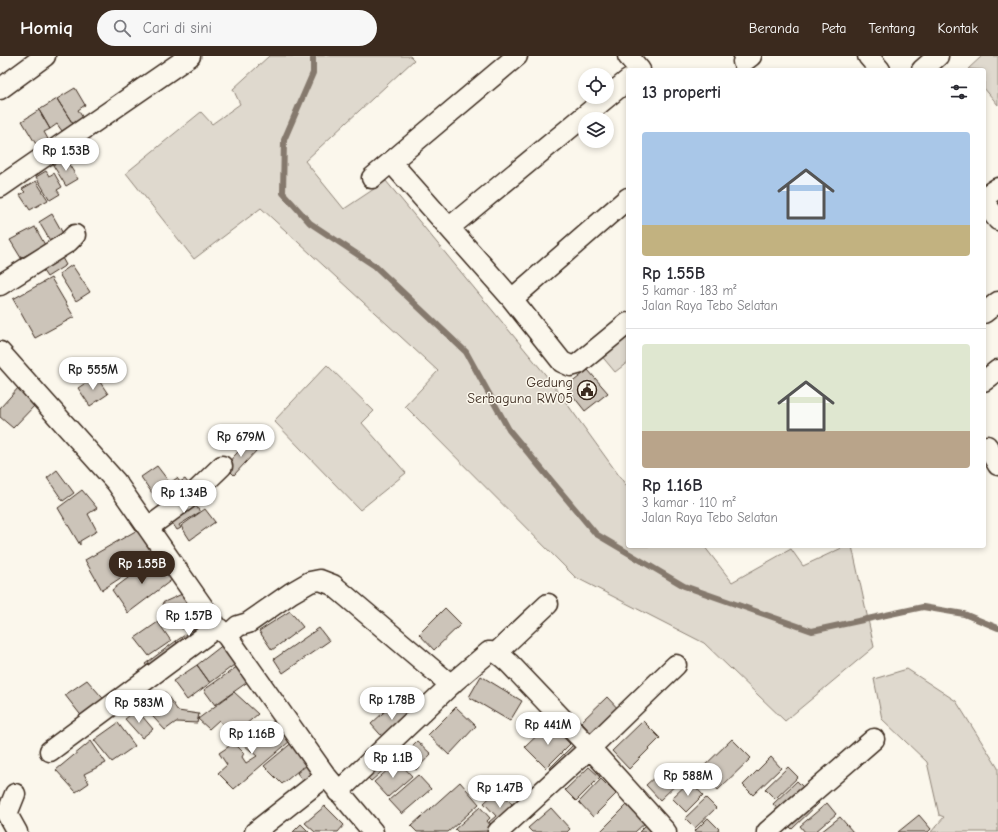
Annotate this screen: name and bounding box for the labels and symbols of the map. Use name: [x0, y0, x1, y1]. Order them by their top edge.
pin: Rp 1.53B: [25, 138, 107, 172]
pin: Rp 555M: [56, 357, 130, 391]
place label: Gedung Serbaguna RW05: [467, 374, 573, 407]
public building icon: Gedung Serbaguna RW05: [576, 379, 598, 401]
pin: Rp 679M: [204, 424, 278, 458]
pin: Rp 1.34B: [143, 480, 225, 514]
pin: Rp 1.55B: [101, 551, 183, 585]
pin: Rp 1.57B: [148, 603, 230, 637]
pin: Rp 1.78B: [351, 687, 433, 721]
pin: Rp 583M: [102, 690, 176, 724]
pin: Rp 441M: [511, 712, 585, 746]
pin: Rp 1.16B: [211, 721, 293, 755]
pin: Rp 1.1B: [356, 745, 430, 779]
pin: Rp 588M: [651, 763, 725, 797]
pin: Rp 1.47B: [459, 775, 541, 809]

